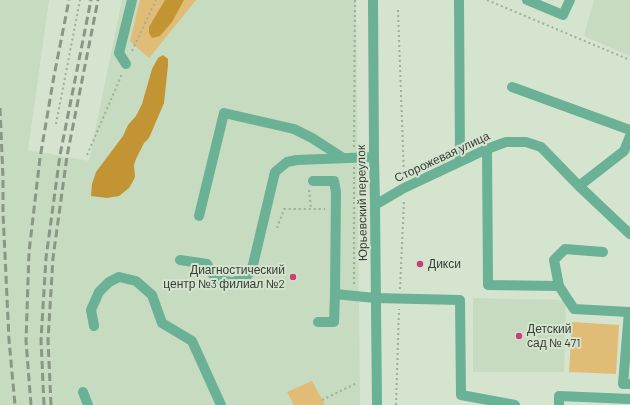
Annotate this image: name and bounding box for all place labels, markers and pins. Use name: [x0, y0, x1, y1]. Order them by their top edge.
place label: Дикси: [428, 257, 461, 271]
marker: Дикси: [415, 259, 425, 269]
place label: Диагностический центр №3 филиал №2: [163, 263, 285, 291]
marker: Диагностический центр №3 филиал №2: [288, 272, 298, 282]
place label: Детский сад № 471: [527, 322, 581, 350]
marker: Детский сад № 471: [514, 331, 524, 341]

